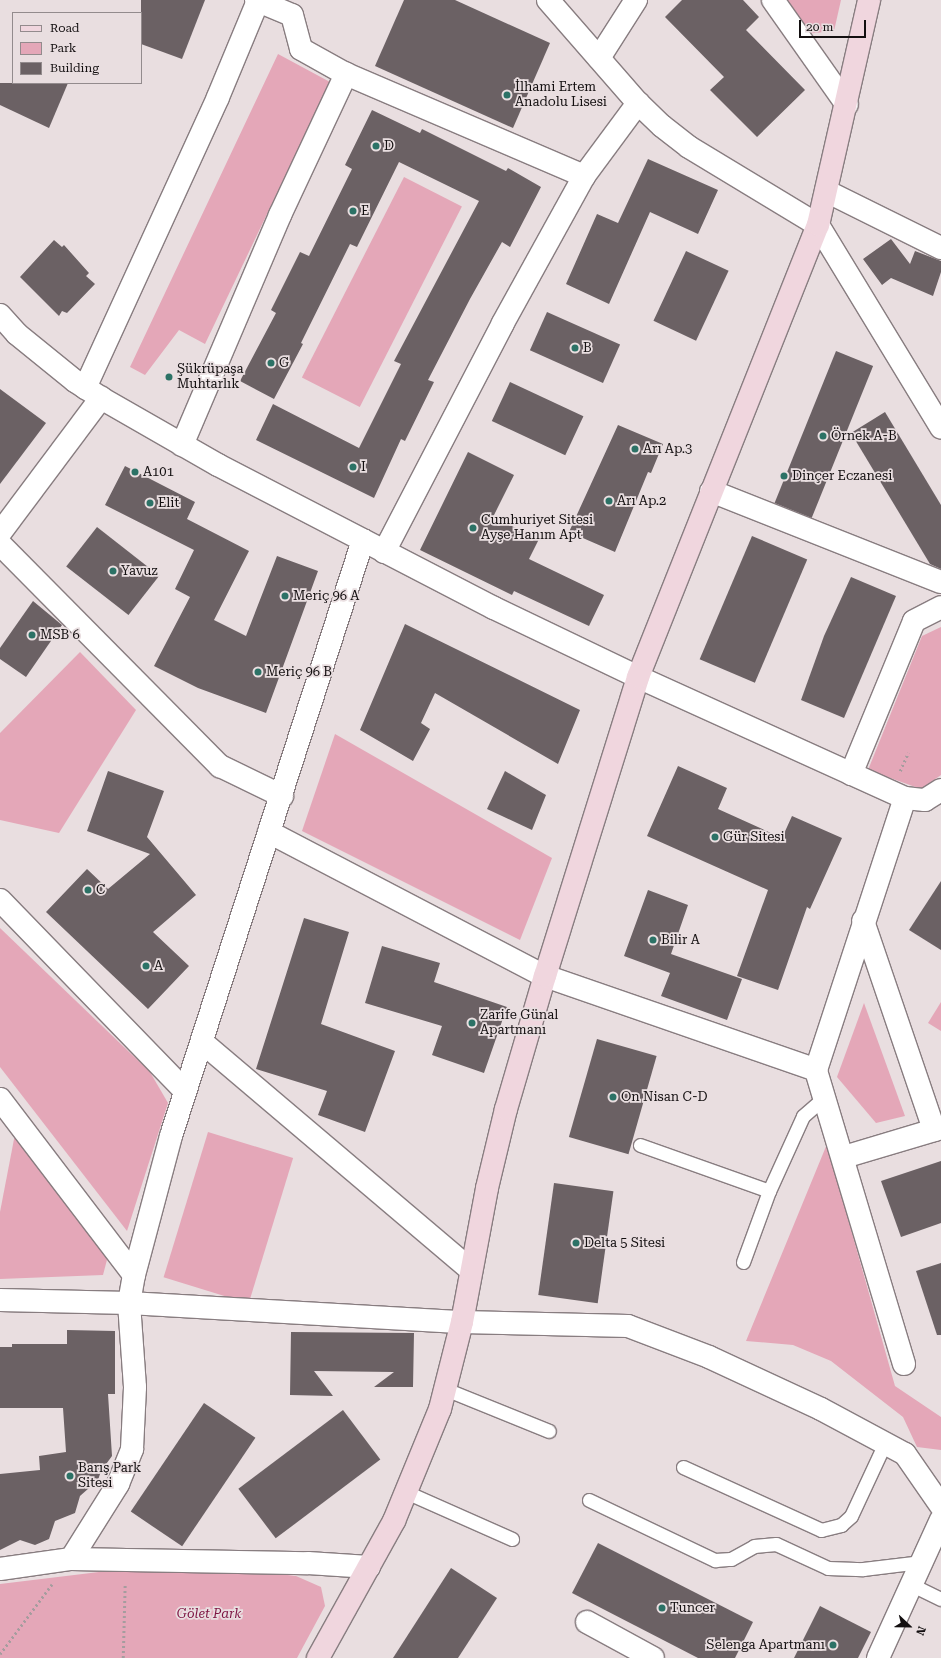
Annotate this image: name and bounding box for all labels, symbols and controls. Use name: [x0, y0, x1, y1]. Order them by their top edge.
legend: [12, 12, 142, 84]
scale bar: [801, 12, 868, 38]
text: 20 m: [806, 20, 833, 34]
text: Road: [50, 21, 79, 35]
text: Park: [50, 41, 76, 55]
text: Building: [50, 61, 99, 75]
place label: İlhami Ertem Anadolu Lisesi: [515, 80, 607, 111]
marker: İlhami Ertem Anadolu Lisesi: [502, 90, 512, 100]
place label: D: [384, 138, 394, 154]
marker: D: [371, 141, 381, 151]
place label: E: [361, 203, 369, 219]
marker: E: [348, 206, 358, 216]
place label: B: [583, 340, 592, 356]
marker: B: [570, 343, 580, 353]
place label: G: [279, 355, 289, 371]
marker: G: [266, 358, 276, 368]
place label: Şükrüpaşa Muhtarlık: [177, 362, 243, 393]
marker: Şükrüpaşa Muhtarlık: [164, 372, 174, 382]
place label: Örnek A-B: [831, 428, 897, 444]
marker: Örnek A-B: [818, 431, 828, 441]
place label: Arı Ap.3: [643, 441, 692, 457]
marker: Arı Ap.3: [630, 444, 640, 454]
place label: I: [361, 459, 366, 475]
marker: I: [348, 462, 358, 472]
place label: A101: [143, 464, 174, 480]
marker: A101: [130, 467, 140, 477]
place label: Dinçer Eczanesi: [792, 468, 892, 484]
marker: Dinçer Eczanesi: [779, 471, 789, 481]
place label: Arı Ap.2: [617, 493, 666, 509]
place label: Elit: [158, 495, 179, 511]
marker: Arı Ap.2: [604, 496, 614, 506]
marker: Elit: [145, 498, 155, 508]
place label: Cumhuriyet Sitesi Ayşe Hanım Apt: [481, 513, 593, 544]
marker: Cumhuriyet Sitesi Ayşe Hanım Apt: [468, 523, 478, 533]
place label: Yavuz: [121, 563, 158, 579]
marker: Yavuz: [108, 566, 118, 576]
place label: Meriç 96 A: [293, 588, 359, 604]
marker: Meriç 96 A: [280, 591, 290, 601]
place label: MSB 6: [40, 627, 80, 643]
marker: MSB 6: [27, 630, 37, 640]
place label: Meriç 96 B: [266, 664, 332, 680]
marker: Meriç 96 B: [253, 667, 263, 677]
place label: Gür Sitesi: [723, 829, 785, 845]
marker: Gür Sitesi: [710, 832, 720, 842]
place label: C: [96, 882, 105, 898]
marker: C: [83, 885, 93, 895]
place label: Bilir A: [661, 932, 700, 948]
marker: Bilir A: [648, 935, 658, 945]
place label: A: [154, 958, 163, 974]
marker: A: [141, 961, 151, 971]
place label: Zarife Günal Apartmanı: [480, 1008, 558, 1039]
marker: Zarife Günal Apartmanı: [467, 1018, 477, 1028]
place label: On Nisan C-D: [621, 1089, 708, 1105]
marker: On Nisan C-D: [608, 1092, 618, 1102]
place label: Delta 5 Sitesi: [584, 1235, 665, 1251]
marker: Delta 5 Sitesi: [571, 1238, 581, 1248]
place label: Barış Park Sitesi: [78, 1461, 141, 1492]
marker: Barış Park Sitesi: [65, 1471, 75, 1481]
place label: Tuncer: [670, 1600, 715, 1616]
marker: Tuncer: [657, 1603, 667, 1613]
park label: Gölet Park: [177, 1606, 241, 1622]
north arrow: [889, 1606, 929, 1646]
text: N: [913, 1624, 928, 1637]
place label: Selenga Apartmanı: [706, 1637, 825, 1653]
marker: Selenga Apartmanı: [828, 1640, 838, 1650]

